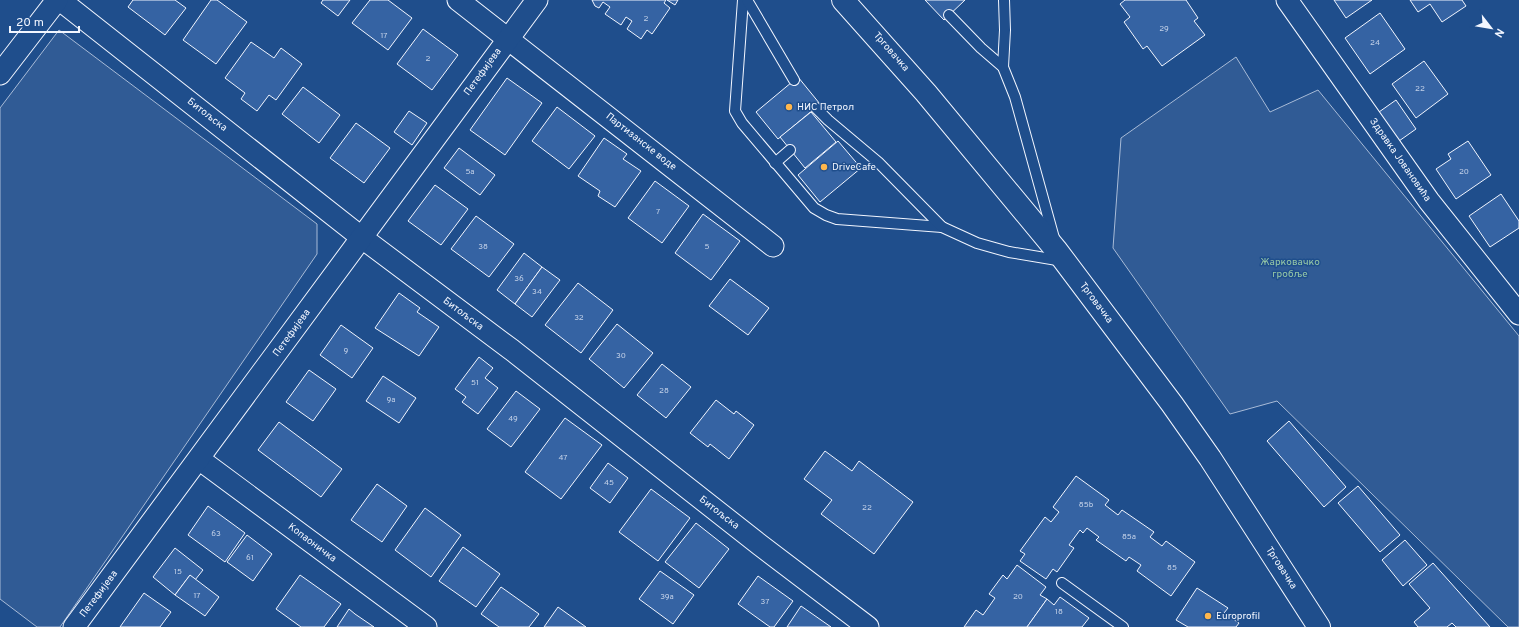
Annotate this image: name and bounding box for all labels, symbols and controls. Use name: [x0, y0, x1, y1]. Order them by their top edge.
scale bar: [10, 8, 79, 34]
north arrow: [1471, 8, 1511, 48]
house number: 2: [644, 14, 649, 24]
text: 20 m: [16, 15, 44, 31]
house number: 29: [1159, 24, 1169, 34]
text: N: [1491, 26, 1507, 40]
street label: Трговачка: [870, 30, 912, 74]
house number: 17: [380, 31, 388, 41]
house number: 24: [1370, 38, 1380, 48]
street label: Петефијева: [461, 46, 505, 98]
house number: 2: [426, 54, 431, 64]
house number: 22: [1415, 84, 1425, 94]
street label: Битољска: [184, 95, 230, 135]
place label: НИС Петрол: [797, 101, 854, 114]
marker: НИС Петрол: [784, 102, 794, 112]
street label: Партизанске воде: [603, 110, 679, 174]
street label: Здравка Јовановића: [1366, 116, 1434, 204]
place label: DriveCafe: [832, 161, 876, 174]
marker: DriveCafe: [819, 162, 829, 172]
house number: 5a: [465, 167, 475, 177]
house number: 20: [1459, 167, 1469, 177]
house number: 7: [656, 207, 660, 217]
house number: 38: [478, 242, 488, 252]
house number: 5: [705, 242, 710, 252]
park label: Жарковачко гробље: [1260, 256, 1320, 281]
house number: 36: [514, 274, 524, 284]
street label: Трговачка: [1076, 280, 1116, 326]
house number: 34: [532, 287, 542, 297]
street label: Битољска: [440, 295, 486, 333]
street label: Петефијева: [270, 307, 314, 359]
house number: 32: [574, 313, 584, 323]
house number: 9: [344, 346, 349, 356]
house number: 30: [616, 351, 626, 361]
house number: 51: [471, 378, 479, 388]
house number: 28: [659, 386, 669, 396]
house number: 9a: [387, 395, 395, 405]
house number: 49: [508, 414, 518, 424]
house number: 47: [558, 453, 568, 463]
house number: 45: [604, 478, 614, 488]
street label: Битољска: [696, 493, 742, 533]
house number: 85b: [1079, 500, 1094, 510]
house number: 22: [862, 503, 872, 513]
street label: Копаоничка: [285, 521, 339, 565]
house number: 63: [211, 529, 221, 539]
house number: 85a: [1122, 532, 1136, 542]
street label: Трговачка: [1262, 544, 1300, 592]
house number: 61: [246, 553, 254, 563]
house number: 85: [1167, 563, 1177, 573]
house number: 15: [174, 567, 182, 577]
street label: Петефијева: [77, 568, 121, 620]
house number: 17: [193, 591, 201, 601]
house number: 39a: [660, 592, 674, 602]
house number: 20: [1013, 592, 1023, 602]
house number: 37: [761, 597, 769, 607]
house number: 18: [1055, 607, 1063, 617]
place label: Europrofil: [1216, 610, 1260, 623]
marker: Europrofil: [1203, 611, 1213, 621]

